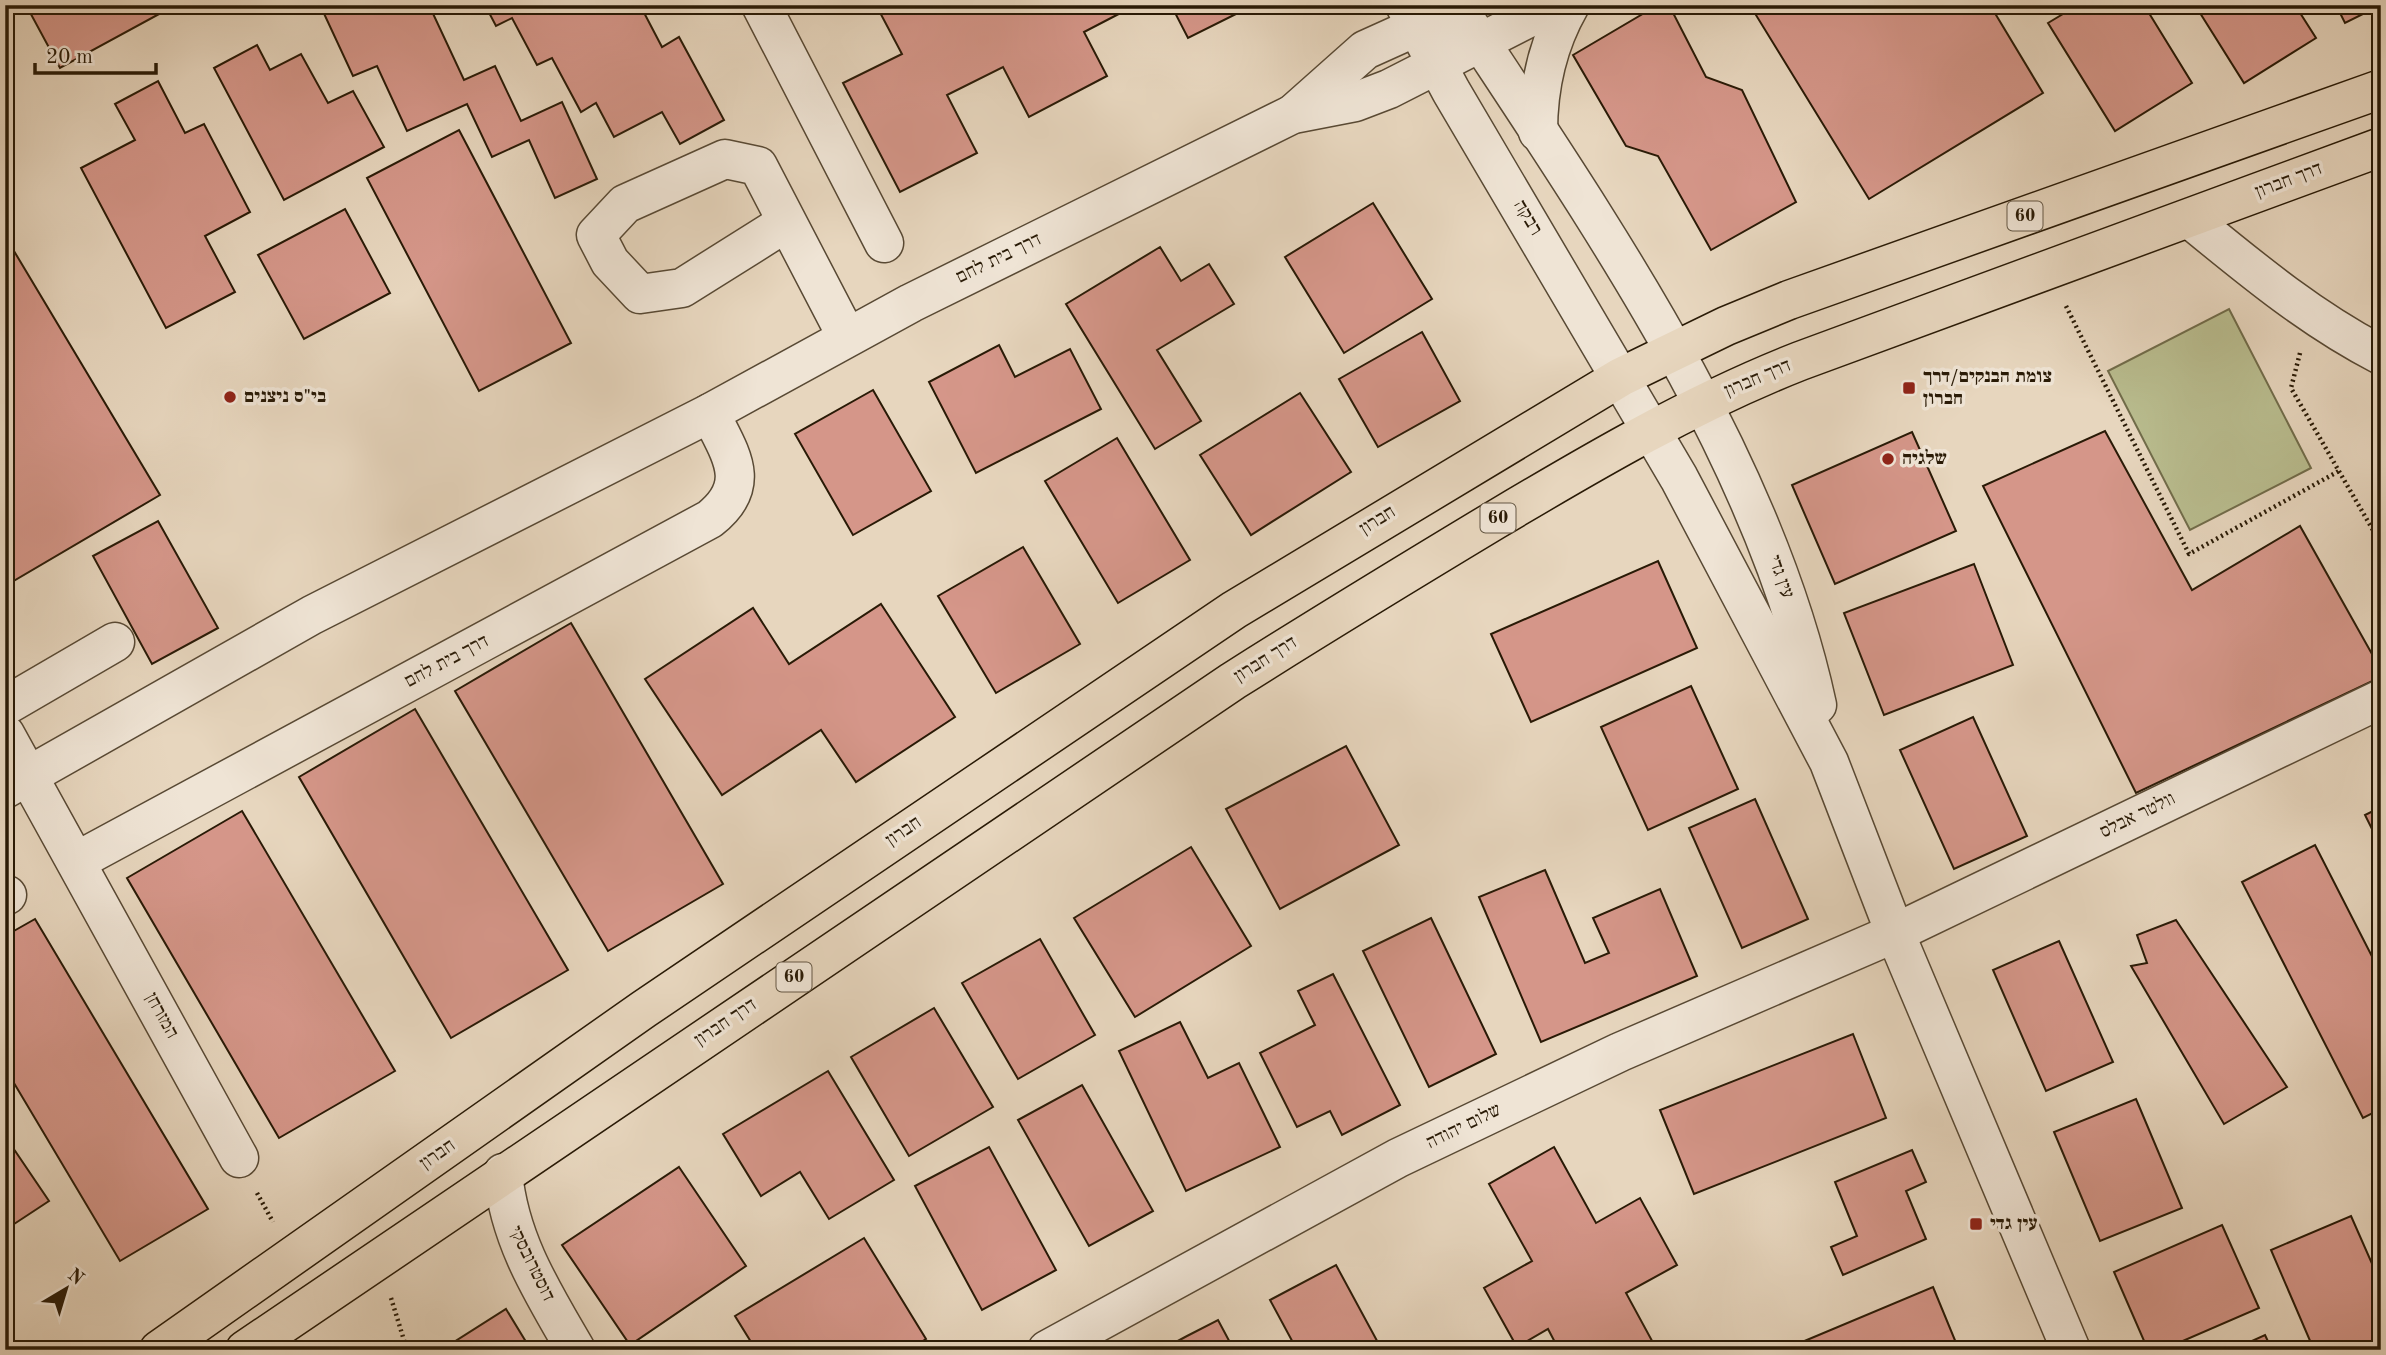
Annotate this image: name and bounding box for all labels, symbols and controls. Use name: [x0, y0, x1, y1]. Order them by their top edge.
scale bar: [35, 32, 156, 76]
text: 20 m: [46, 47, 93, 68]
street label: דרך חברון: [2253, 160, 2325, 202]
street label: רבקה: [1509, 197, 1545, 239]
road number: 60: [2008, 202, 2042, 230]
street label: דרך בית לחם: [953, 229, 1045, 288]
street label: דרך חברון: [1722, 357, 1794, 401]
place label: צומת הבנקים/דרך חברון: [1923, 368, 2052, 409]
marker: צומת הבנקים/דרך חברון: [1901, 380, 1917, 396]
place label: בי"ס ניצנים: [244, 388, 326, 407]
marker: בי"ס ניצנים: [222, 389, 238, 405]
place label: שלגיה: [1902, 448, 1947, 469]
marker: שלגיה: [1880, 451, 1896, 467]
street label: חברון: [1357, 503, 1399, 539]
road number: 60: [1480, 504, 1516, 532]
street label: עין גדי: [1764, 553, 1796, 601]
street label: דרך בית לחם: [401, 631, 492, 692]
street label: דרך חברון: [1231, 633, 1301, 687]
street label: וולטר אבלס: [2097, 789, 2179, 842]
street label: חברון: [883, 813, 925, 851]
road number: 60: [776, 962, 812, 992]
street label: המזרחן: [141, 990, 181, 1042]
street label: דרך חברון: [692, 996, 760, 1050]
street label: שלום יהודה: [1423, 1100, 1504, 1153]
street label: חברון: [417, 1136, 459, 1174]
place label: עין גדי: [1990, 1215, 2037, 1234]
marker: עין גדי: [1968, 1216, 1984, 1232]
street label: דוסטרובסקי: [505, 1223, 557, 1305]
north arrow: [32, 1254, 102, 1324]
text: N: [63, 1266, 87, 1290]

